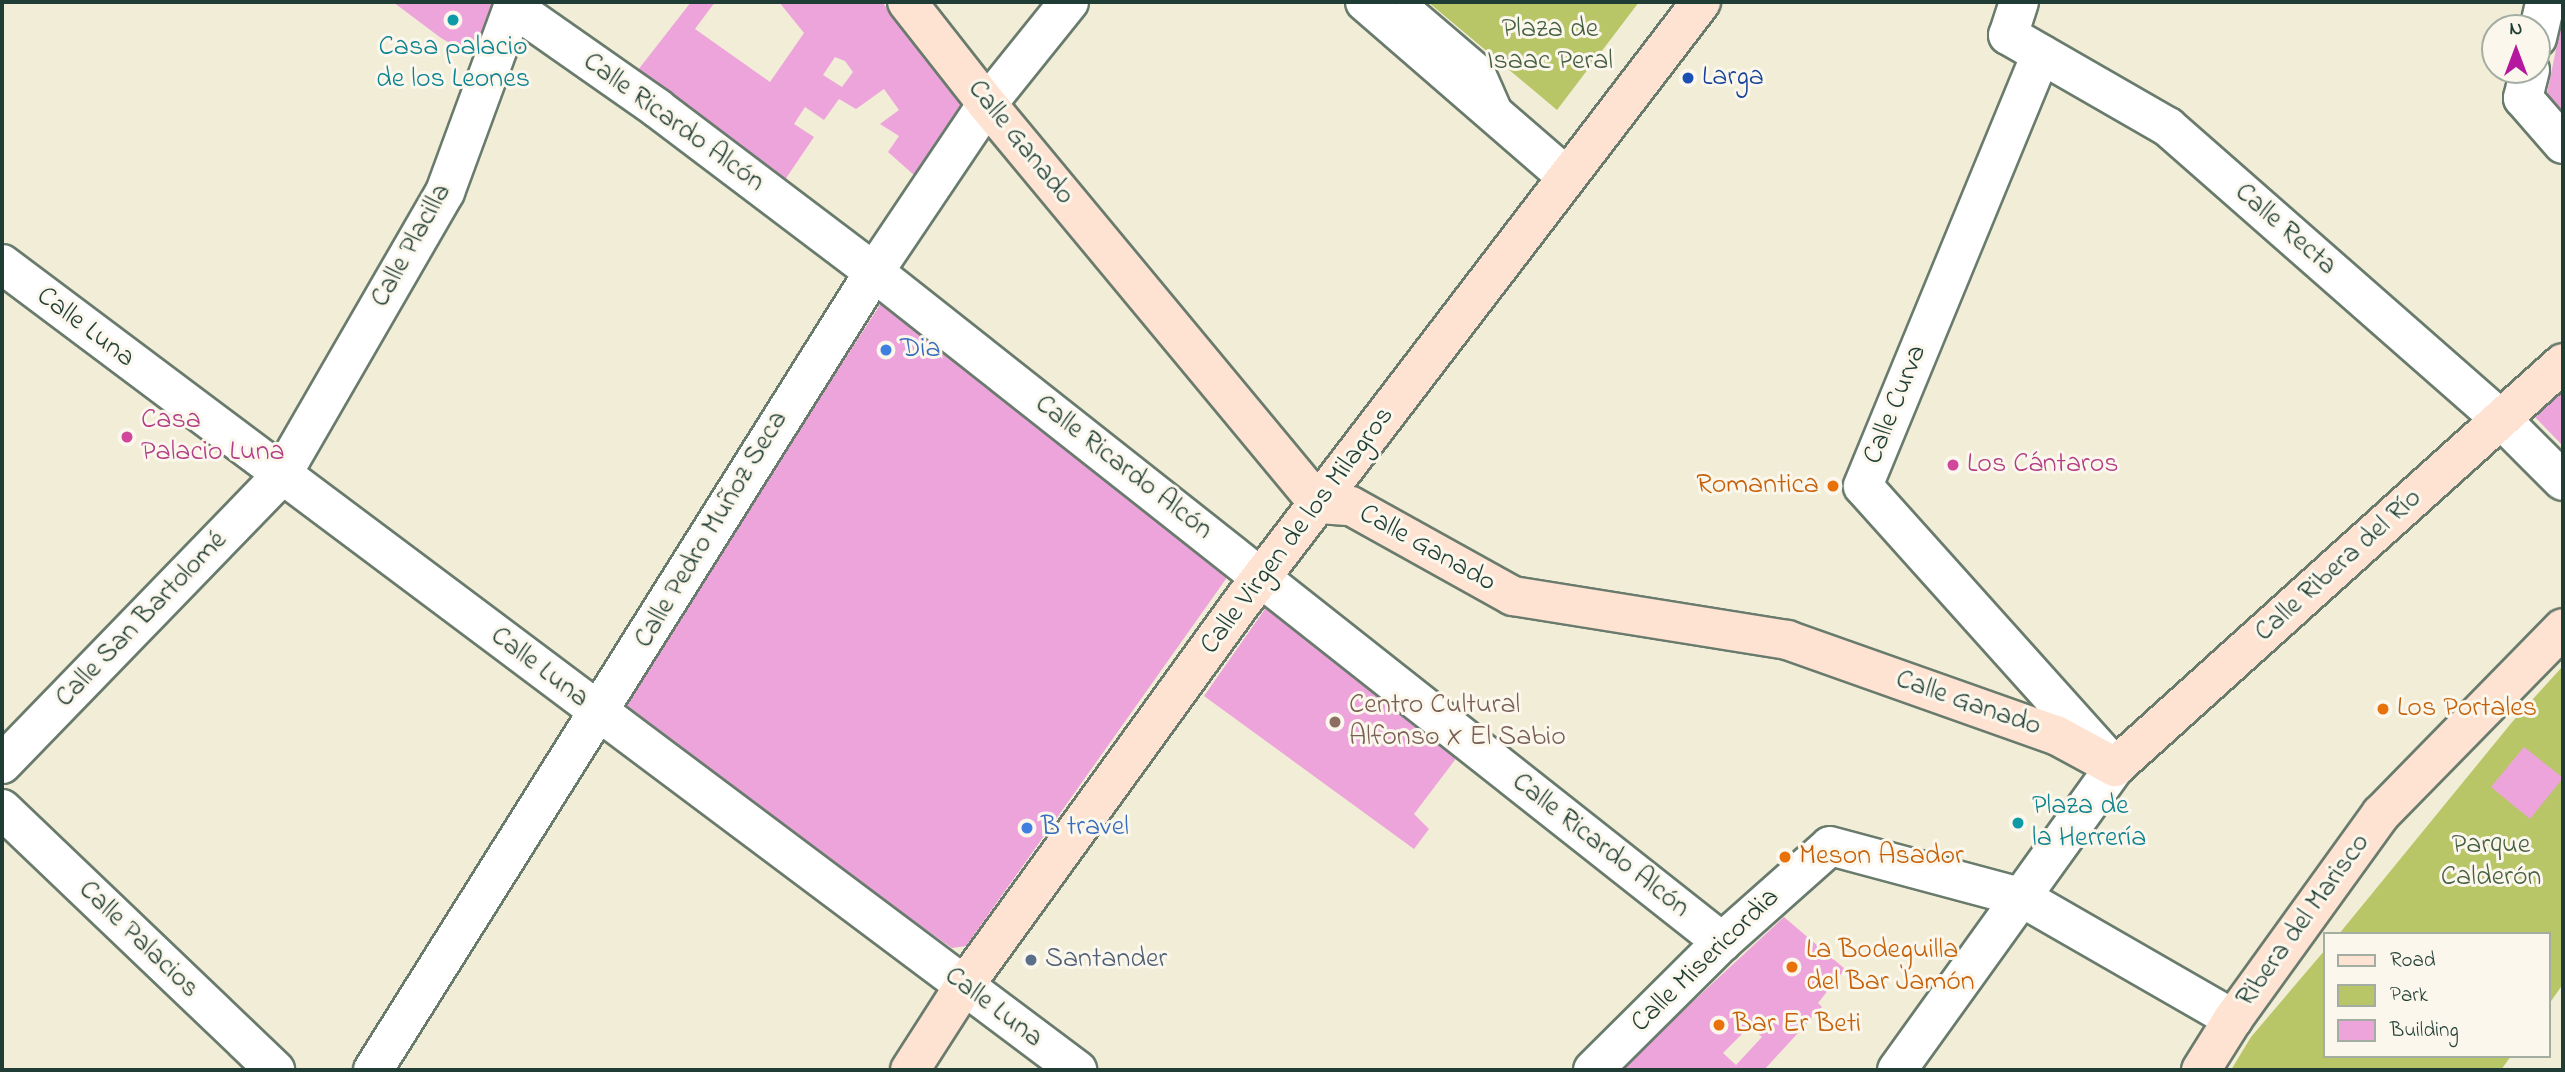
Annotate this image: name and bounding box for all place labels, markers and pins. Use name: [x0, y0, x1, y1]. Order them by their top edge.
marker: Casa palacio de los Leones: [445, 12, 461, 28]
place label: Casa palacio de los Leones: [376, 31, 530, 97]
place label: Larga: [1702, 61, 1764, 95]
marker: Larga: [1680, 70, 1696, 86]
place label: Dia: [900, 333, 941, 367]
marker: Dia: [878, 342, 894, 358]
place label: Casa Palacio Luna: [141, 404, 285, 470]
marker: Casa Palacio Luna: [119, 429, 135, 445]
place label: Los Cántaros: [1967, 448, 2119, 482]
marker: Los Cántaros: [1945, 457, 1961, 473]
place label: Romantica: [1696, 469, 1819, 503]
marker: Romantica: [1825, 478, 1841, 494]
place label: Centro Cultural Alfonso X El Sabio: [1349, 689, 1566, 755]
place label: Los Portales: [2397, 692, 2537, 726]
marker: Los Portales: [2375, 701, 2391, 717]
marker: Centro Cultural Alfonso X El Sabio: [1327, 714, 1343, 730]
place label: Plaza de la Herrería: [2032, 790, 2146, 856]
place label: B travel: [1041, 811, 1129, 845]
marker: Plaza de la Herrería: [2010, 815, 2026, 831]
marker: B travel: [1019, 820, 1035, 836]
place label: Meson Asador: [1799, 840, 1964, 874]
marker: Meson Asador: [1777, 849, 1793, 865]
place label: La Bodeguilla del Bar Jamón: [1806, 934, 1975, 1000]
place label: Santander: [1045, 943, 1167, 977]
marker: Santander: [1023, 952, 1039, 968]
marker: La Bodeguilla del Bar Jamón: [1784, 959, 1800, 975]
place label: Bar Er Beti: [1733, 1008, 1861, 1042]
marker: Bar Er Beti: [1711, 1017, 1727, 1033]

